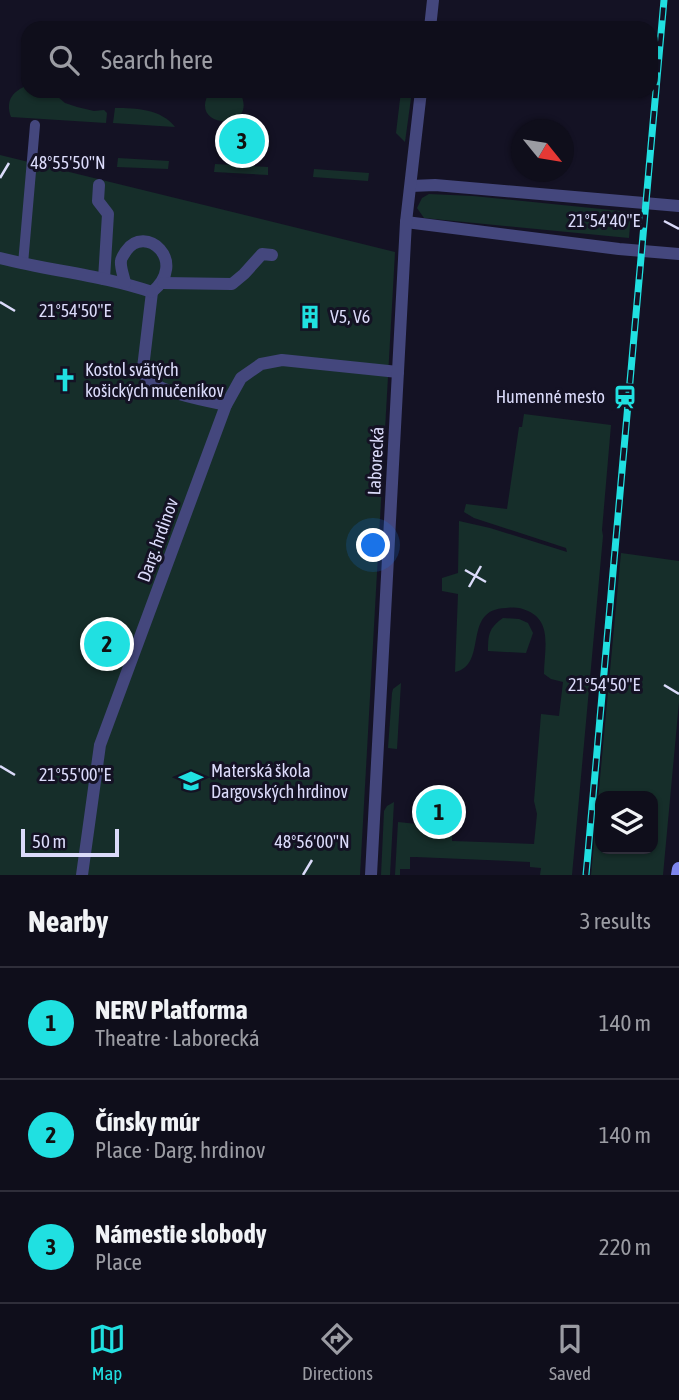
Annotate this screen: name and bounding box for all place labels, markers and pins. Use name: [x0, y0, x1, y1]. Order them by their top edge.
pin: 3: [219, 115, 265, 167]
building icon: V5, V6: [296, 303, 324, 331]
place label: V5, V6: [330, 306, 370, 327]
place label: Kostol svätých košických mučeníkov: [85, 359, 224, 401]
church icon: Kostol svätých košických mučeníkov: [51, 366, 79, 394]
station icon: Humenné mesto: [611, 383, 639, 411]
place label: Humenné mesto: [496, 386, 605, 407]
pin: 2: [84, 618, 130, 670]
place label: Materská škola Dargovských hrdinov: [211, 760, 348, 802]
school or university icon: Materská škola Dargovských hrdinov: [177, 767, 205, 795]
pin: 1: [416, 786, 462, 838]

